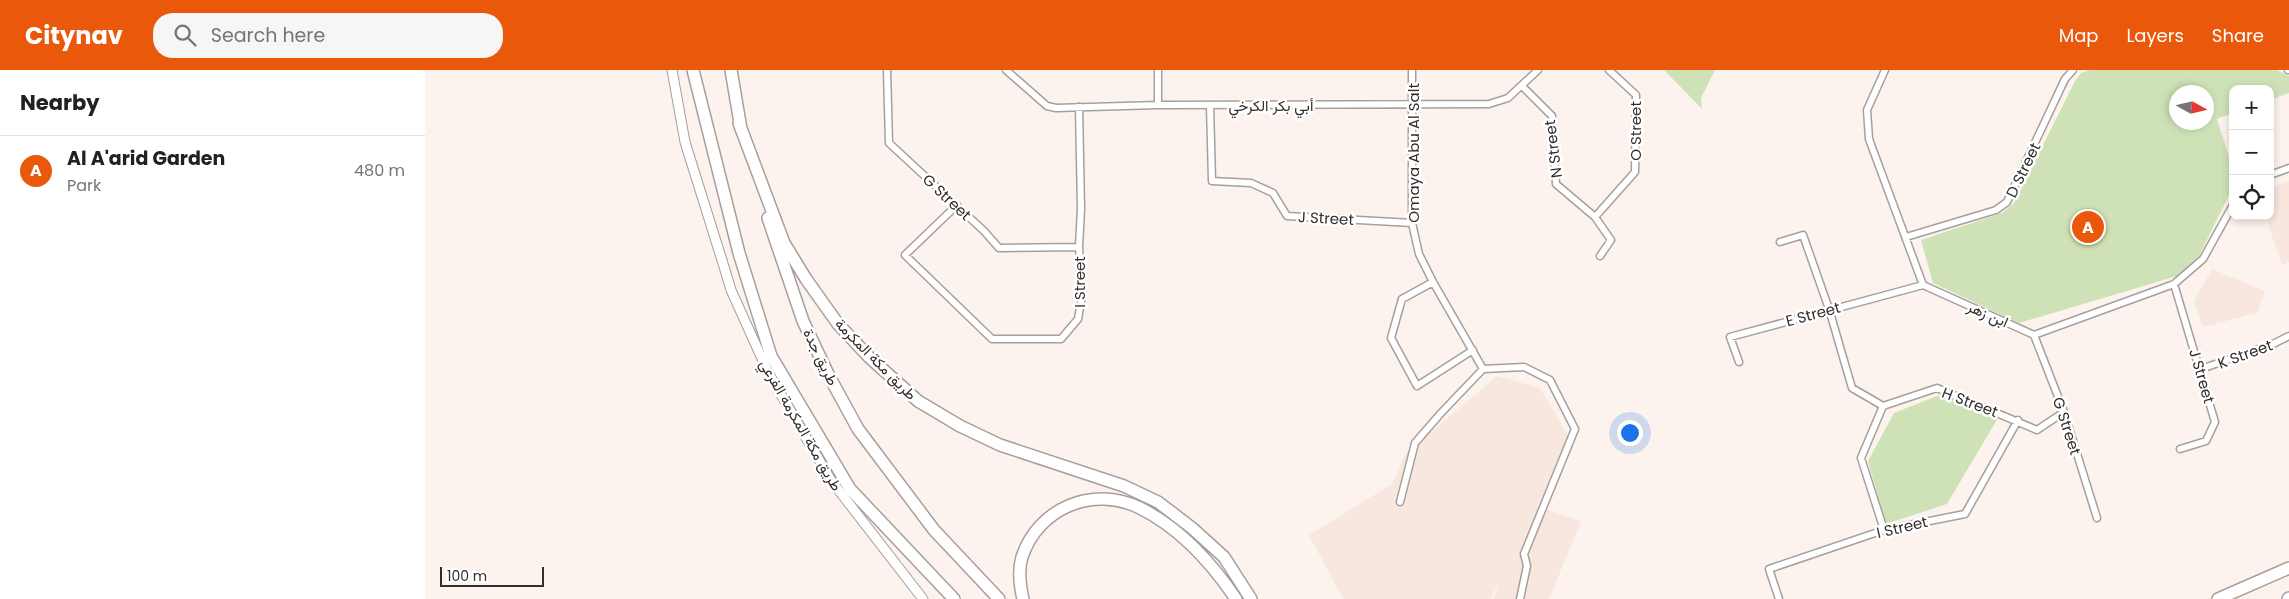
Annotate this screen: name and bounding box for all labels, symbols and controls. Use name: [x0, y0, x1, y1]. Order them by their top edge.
search box: [153, 13, 503, 58]
text: Citynav: [25, 19, 123, 52]
icon: search: [171, 21, 199, 49]
text: Search here: [211, 22, 325, 49]
text: Map: [2059, 23, 2099, 48]
text: Layers: [2127, 23, 2184, 48]
text: Share: [2212, 23, 2264, 48]
street label: Omaya Abu Al Salt: [1403, 83, 1424, 223]
north arrow: [2169, 85, 2214, 130]
map controls: [2229, 85, 2274, 220]
button: +: [2229, 85, 2274, 130]
text: Nearby: [20, 88, 100, 117]
street label: أبي بكر الكرخي: [1229, 95, 1314, 119]
street label: O Street: [1625, 101, 1646, 161]
street label: N Street: [1539, 119, 1567, 179]
button: −: [2229, 130, 2274, 175]
street label: D Street: [2001, 139, 2045, 201]
text: Al A'arid Garden: [67, 145, 225, 172]
text: A: [30, 159, 42, 182]
text: 480 m: [354, 159, 405, 182]
street label: G Street: [918, 169, 976, 225]
text: Park: [67, 174, 101, 197]
button: locate: [2229, 175, 2274, 220]
street label: J Street: [1298, 206, 1354, 230]
pin: A: [2072, 208, 2104, 246]
street label: I Street: [1069, 256, 1090, 308]
street label: ابن زهر: [1963, 295, 2012, 332]
street label: E Street: [1783, 297, 1843, 331]
street label: طريق مكة المكرمة: [830, 313, 922, 405]
street label: طريق جدة: [798, 325, 844, 389]
street label: K Street: [2215, 334, 2275, 374]
street label: J Street: [2184, 346, 2220, 406]
street label: طريق مكة المكرمة الفرعي: [752, 355, 847, 497]
street label: H Street: [1939, 382, 2001, 422]
street label: G Street: [2048, 394, 2086, 458]
your location: [1617, 420, 1643, 446]
street label: I Street: [1874, 511, 1930, 543]
scale bar: [440, 564, 544, 587]
text: 100 m: [447, 566, 487, 586]

